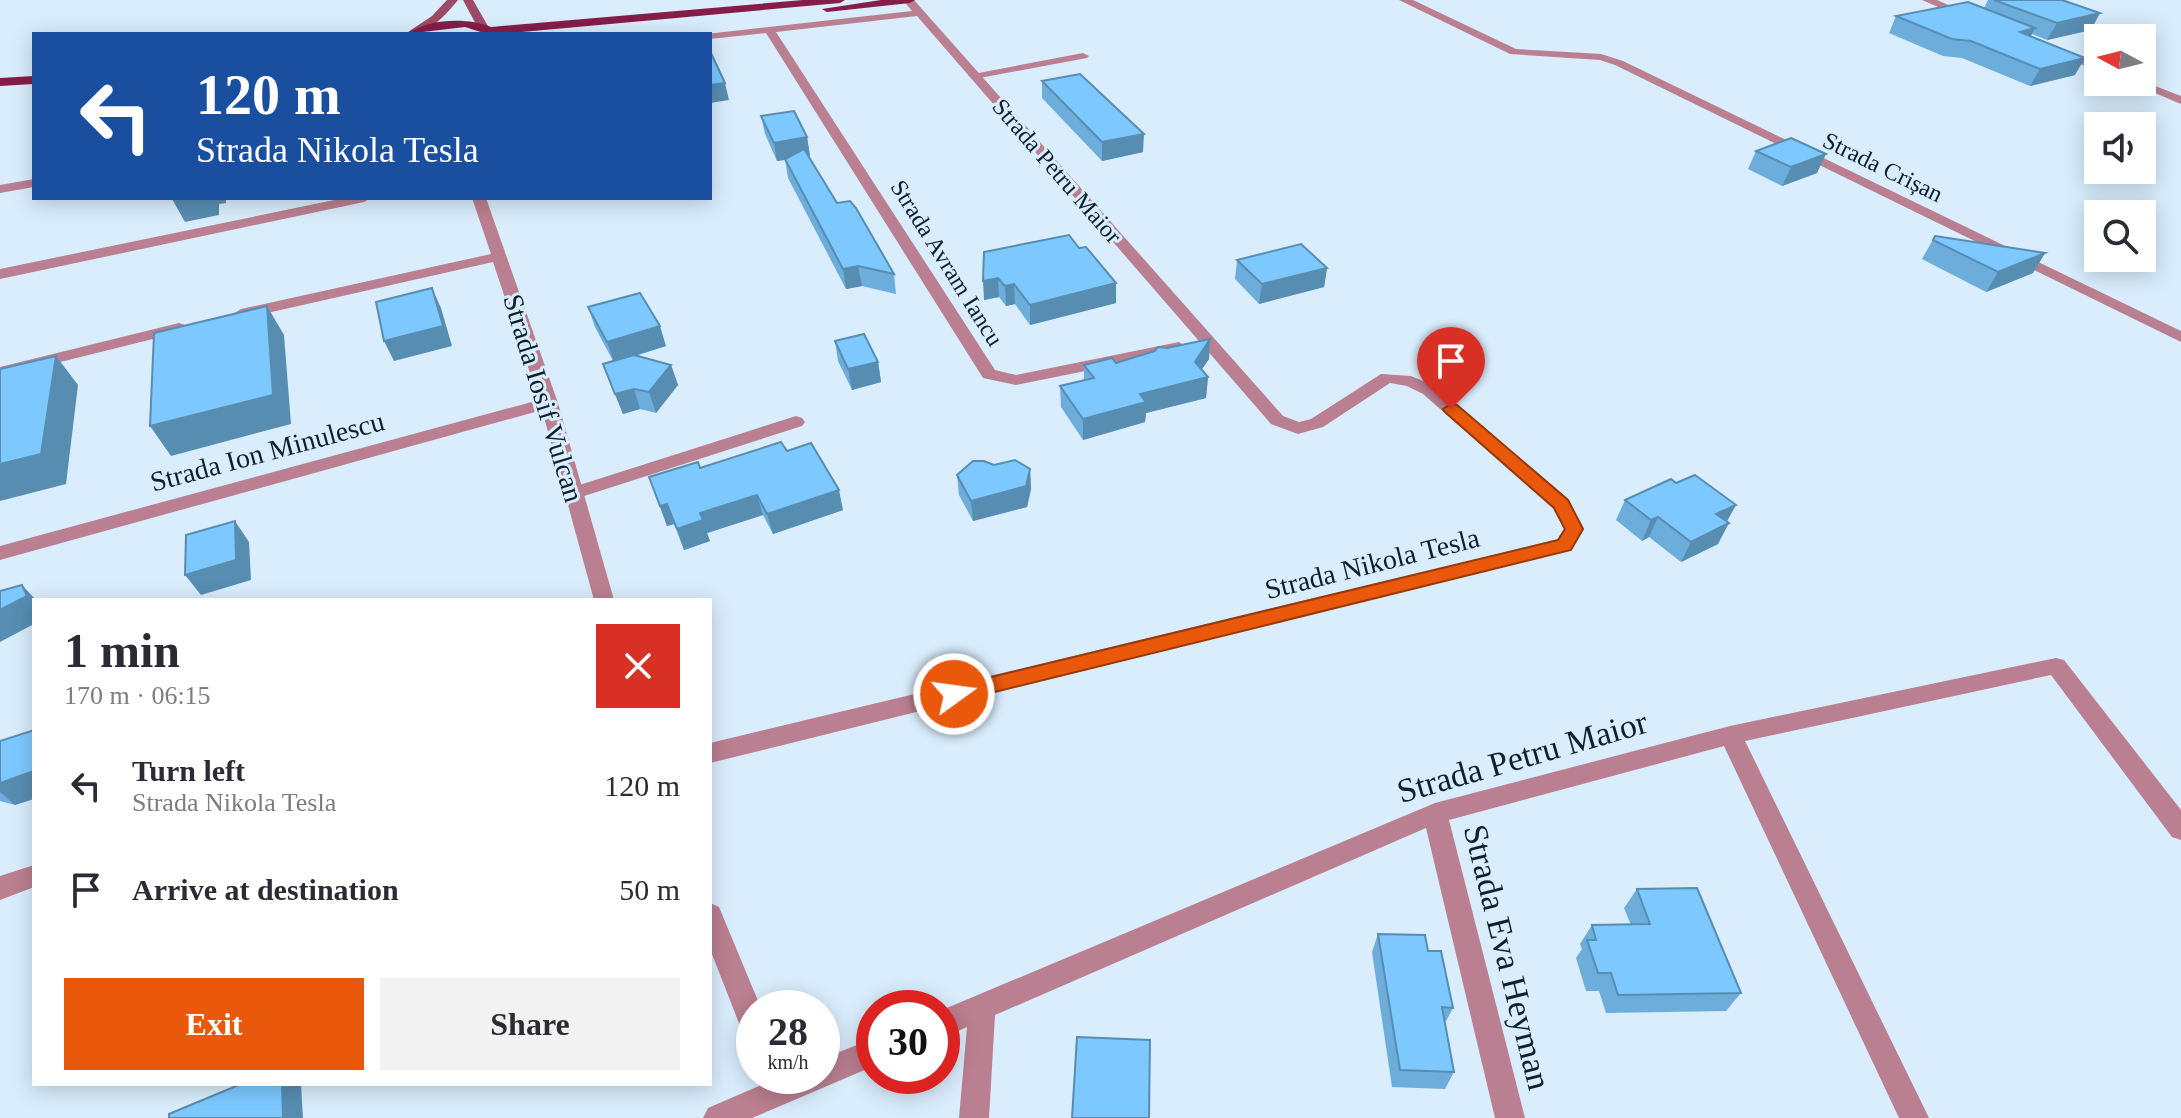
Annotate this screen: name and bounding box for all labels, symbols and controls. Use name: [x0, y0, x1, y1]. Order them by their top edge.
north arrow: [2084, 24, 2156, 96]
map controls: [2084, 24, 2156, 272]
icon: left: [64, 64, 168, 168]
text: 120 m: [196, 64, 341, 126]
street label: Strada Petru Maior: [987, 94, 1127, 248]
button: sound: [2084, 112, 2156, 184]
street label: Strada Crișan: [1819, 127, 1947, 207]
text: Strada Nikola Tesla: [196, 130, 479, 170]
street label: Strada Avram Iancu: [886, 175, 1008, 351]
button: search: [2084, 200, 2156, 272]
street label: Strada Iosif Vulcan: [497, 291, 590, 506]
pin: [1417, 327, 1485, 409]
icon: arrive: [1429, 339, 1473, 383]
street label: Strada Ion Minulescu: [147, 405, 388, 498]
street label: Strada Nikola Tesla: [1262, 522, 1483, 605]
text: 1 min: [64, 624, 180, 677]
button: close: [596, 624, 680, 708]
position arrow: [912, 652, 996, 736]
text: 170 m · 06:15: [64, 681, 211, 710]
street label: Strada Petru Maior: [1393, 703, 1652, 810]
text: Turn left: [132, 754, 245, 787]
icon: left: [64, 764, 108, 808]
text: 120 m: [604, 769, 680, 802]
text: Strada Nikola Tesla: [132, 788, 336, 817]
street label: Strada Eva Heyman: [1457, 821, 1558, 1094]
icon: arrive: [64, 868, 108, 912]
text: Arrive at destination: [132, 873, 399, 906]
text: 50 m: [619, 873, 680, 906]
button: Exit: [64, 978, 364, 1070]
button: Share: [380, 978, 680, 1070]
speed limit sign: 30: [856, 990, 960, 1094]
text: 28: [768, 1009, 808, 1054]
text: km/h: [767, 1051, 809, 1073]

